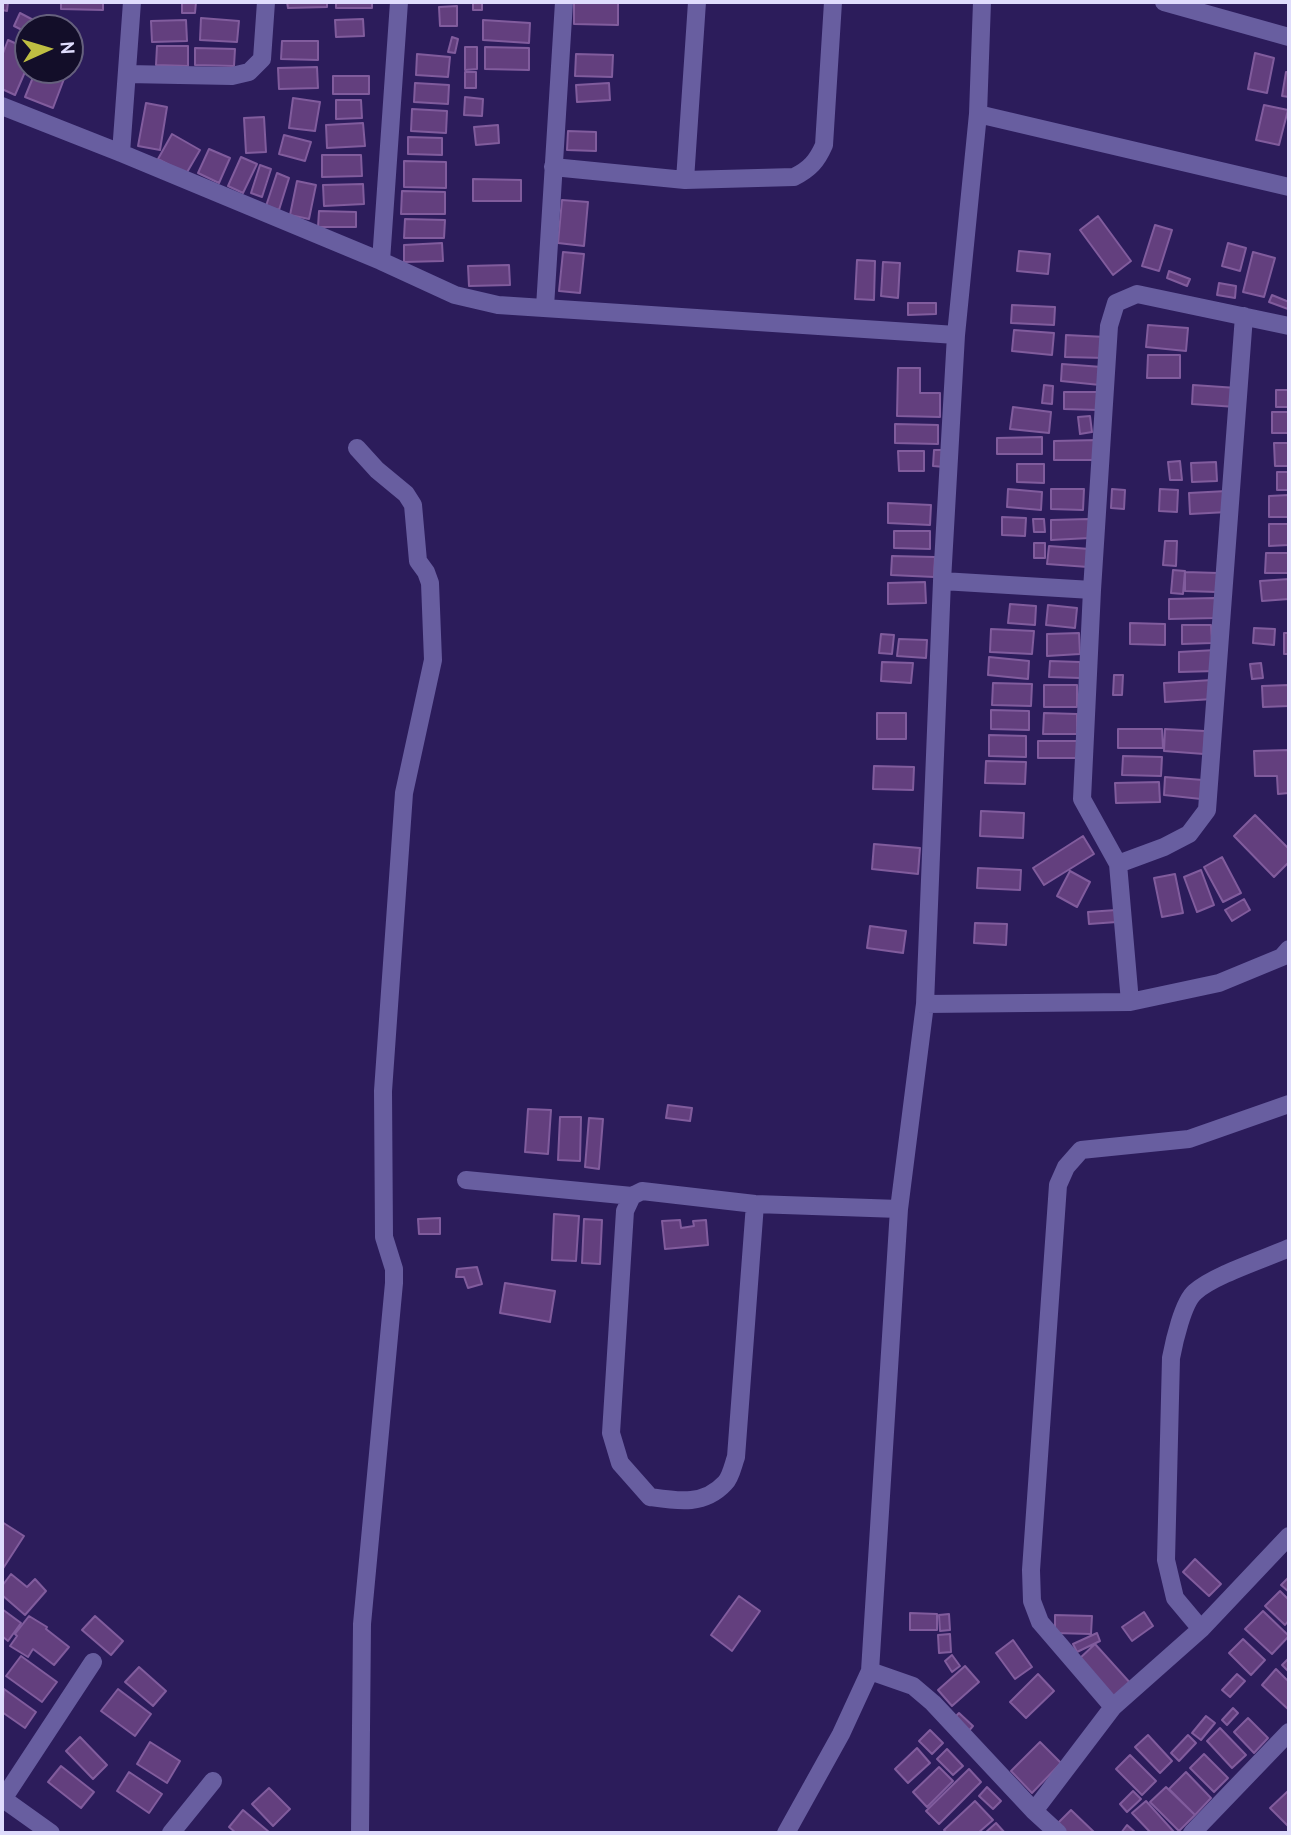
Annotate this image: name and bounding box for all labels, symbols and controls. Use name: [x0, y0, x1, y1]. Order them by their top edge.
north arrow: [14, 14, 84, 84]
text: N: [56, 41, 80, 55]

